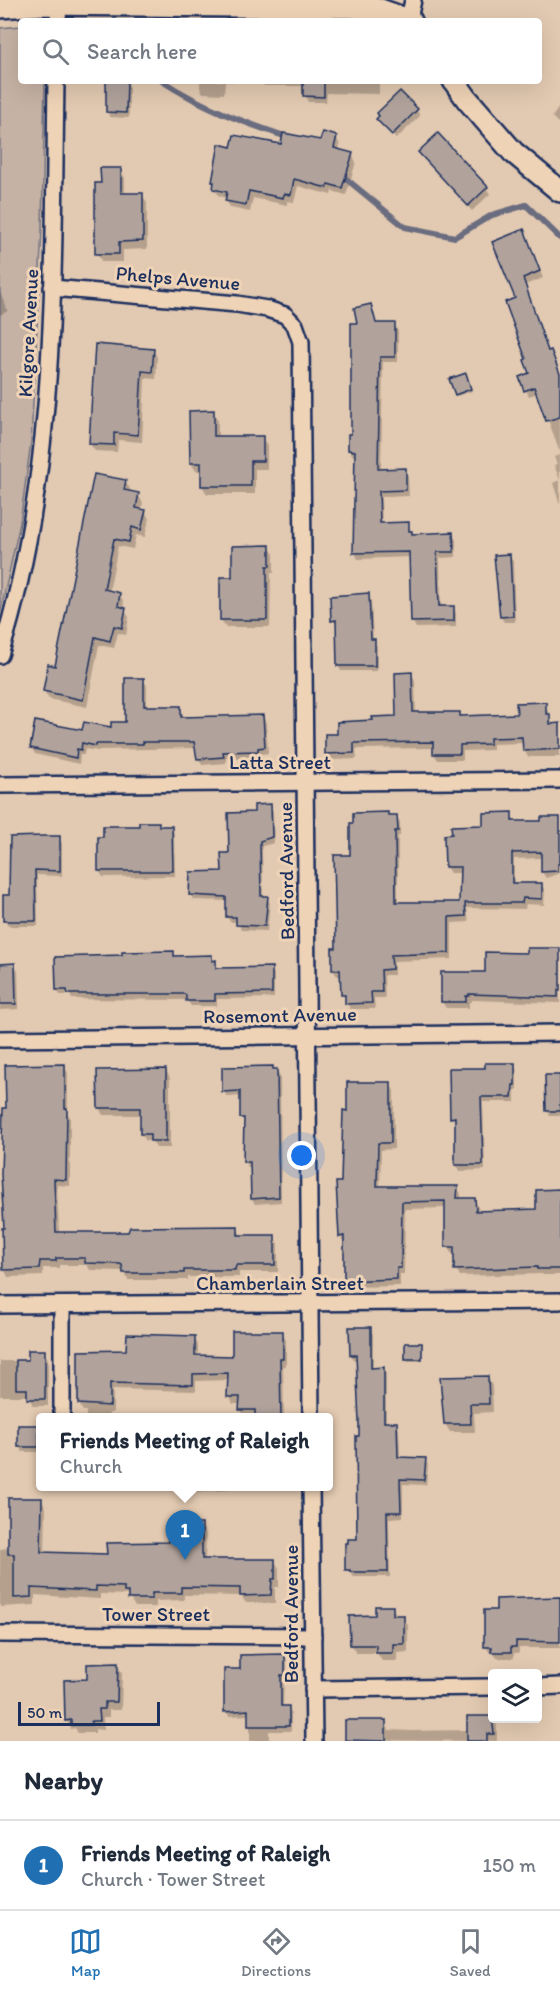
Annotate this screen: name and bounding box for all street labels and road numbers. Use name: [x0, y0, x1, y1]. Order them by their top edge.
street label: Phelps Avenue: [115, 261, 241, 295]
street label: Kilgore Avenue: [13, 268, 43, 398]
street label: Latta Street: [229, 750, 331, 774]
street label: Bedford Avenue: [273, 802, 299, 940]
street label: Rosemont Avenue: [203, 1002, 357, 1028]
street label: Chamberlain Street: [196, 1271, 364, 1295]
street label: Bedford Avenue: [279, 1545, 303, 1683]
street label: Tower Street: [102, 1602, 211, 1626]

